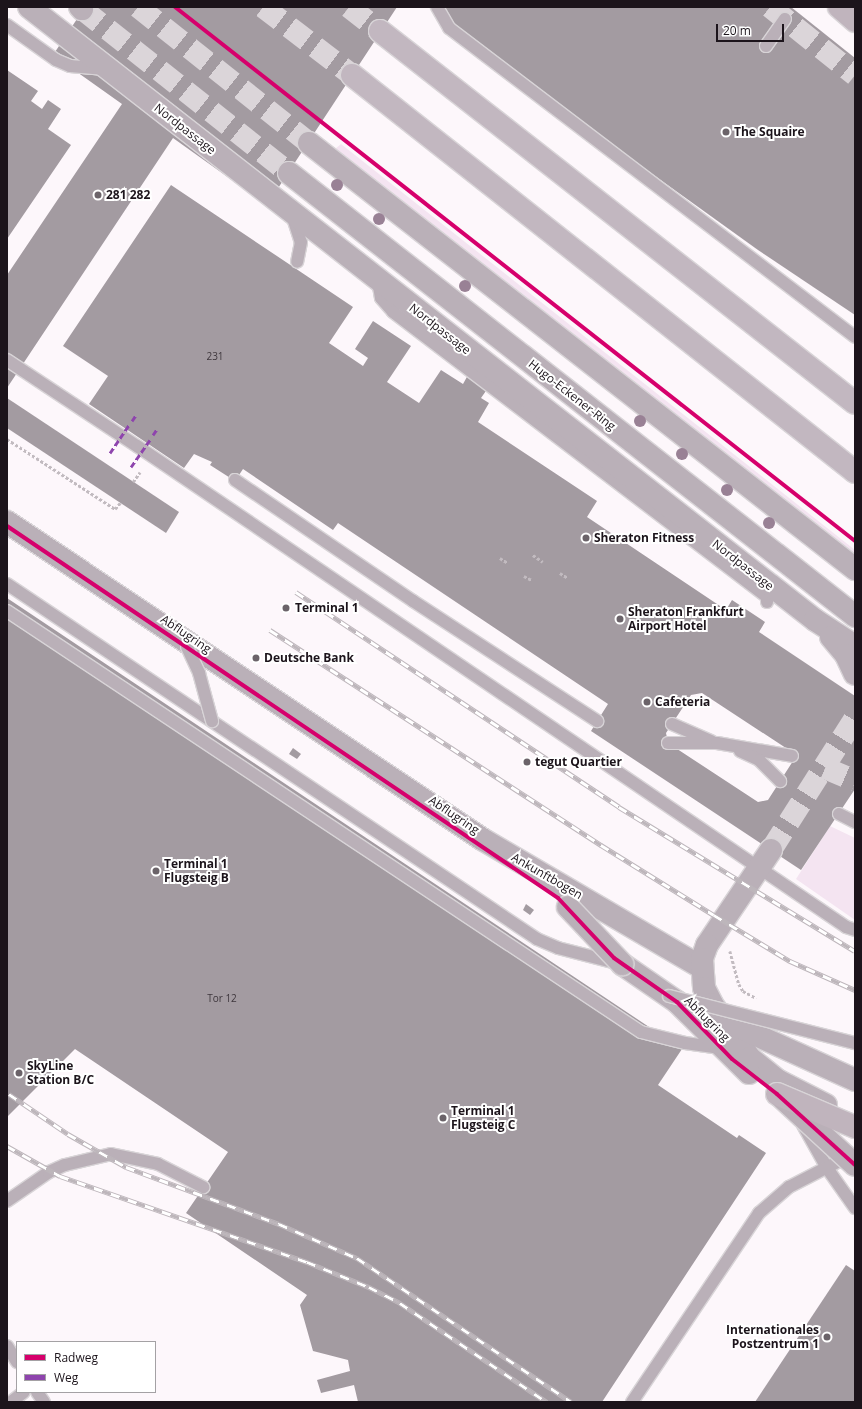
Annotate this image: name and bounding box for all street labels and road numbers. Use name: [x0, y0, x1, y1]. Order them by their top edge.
street label: Nordpassage: [151, 101, 219, 157]
street label: Nordpassage: [406, 301, 474, 357]
street label: Hugo-Eckener-Ring: [526, 357, 618, 433]
street label: Nordpassage: [709, 537, 777, 593]
street label: Abflugring: [158, 612, 214, 656]
street label: Abflugring: [426, 793, 482, 837]
street label: Ankunftbogen: [509, 850, 585, 902]
street label: Abflugring: [682, 994, 732, 1044]

